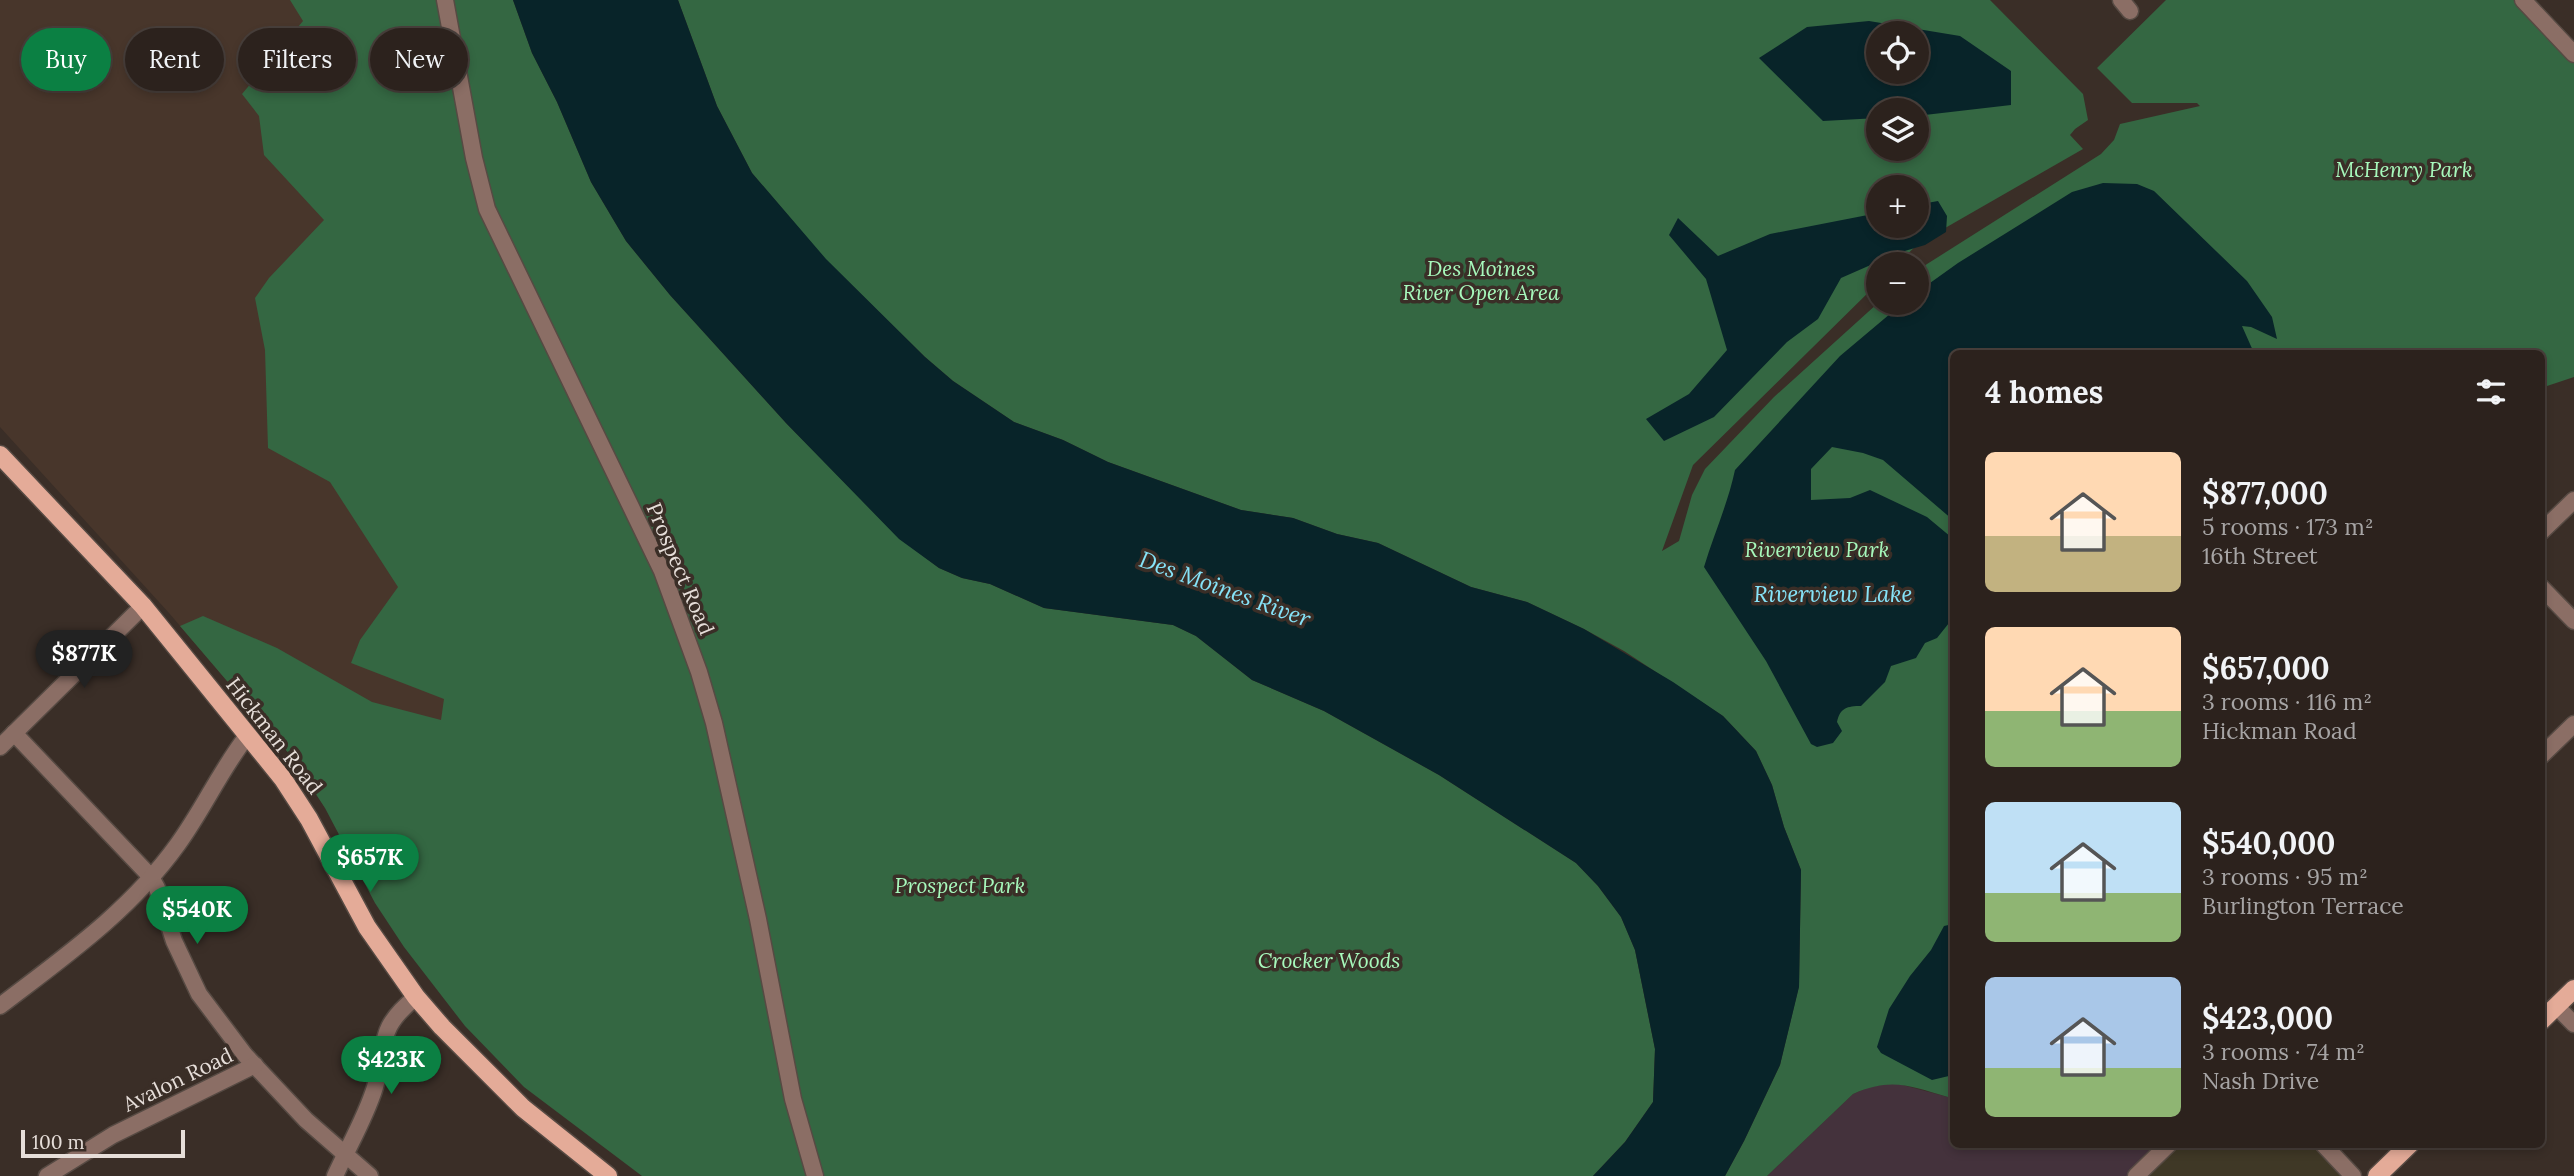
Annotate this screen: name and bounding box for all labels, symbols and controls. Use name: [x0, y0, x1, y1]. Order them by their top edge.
map controls: [1866, 21, 1929, 315]
button: locate: [1866, 21, 1929, 84]
chip: Buy: [21, 28, 111, 91]
chip: Rent: [125, 28, 224, 91]
chip: Filters: [238, 28, 356, 91]
chip: New: [370, 28, 468, 91]
button: layers: [1866, 98, 1929, 161]
park label: McHenry Park: [2335, 156, 2473, 183]
button: +: [1866, 175, 1929, 238]
button: −: [1866, 252, 1929, 315]
park label: Des Moines River Open Area: [1402, 255, 1560, 306]
text: 4 homes: [1985, 373, 2103, 411]
icon: filters: [2472, 373, 2510, 411]
text: $877,000: [2202, 474, 2328, 512]
icon: home: [2041, 480, 2125, 564]
street label: Prospect Road: [640, 499, 720, 639]
text: 5 rooms · 173 m²: [2202, 512, 2374, 541]
park label: Riverview Park: [1745, 536, 1889, 563]
text: 16th Street: [2202, 541, 2318, 570]
water label: Des Moines River: [1135, 544, 1315, 633]
water label: Riverview Lake: [1753, 579, 1913, 608]
pin: $877K: [35, 630, 133, 690]
text: $877K: [52, 638, 116, 667]
text: $657,000: [2202, 649, 2330, 687]
icon: home: [2041, 655, 2125, 739]
street label: Hickman Road: [220, 672, 328, 800]
text: 3 rooms · 116 m²: [2202, 687, 2372, 716]
text: Hickman Road: [2202, 716, 2357, 745]
text: $540,000: [2202, 824, 2335, 862]
icon: home: [2041, 830, 2125, 914]
pin: $657K: [321, 834, 419, 894]
text: $657K: [337, 842, 403, 871]
text: 3 rooms · 95 m²: [2202, 862, 2368, 891]
park label: Prospect Park: [895, 872, 1026, 899]
pin: $540K: [148, 886, 246, 946]
text: Burlington Terrace: [2202, 891, 2404, 920]
text: $540K: [162, 894, 232, 923]
park label: Crocker Woods: [1258, 947, 1400, 974]
text: $423,000: [2202, 999, 2333, 1037]
icon: home: [2041, 1005, 2125, 1089]
pin: $423K: [342, 1036, 440, 1096]
text: 3 rooms · 74 m²: [2202, 1037, 2365, 1066]
street label: Avalon Road: [118, 1041, 237, 1118]
text: $423K: [357, 1044, 425, 1073]
text: Nash Drive: [2202, 1066, 2319, 1095]
scale bar: [21, 1127, 186, 1159]
text: 100 m: [32, 1130, 85, 1154]

